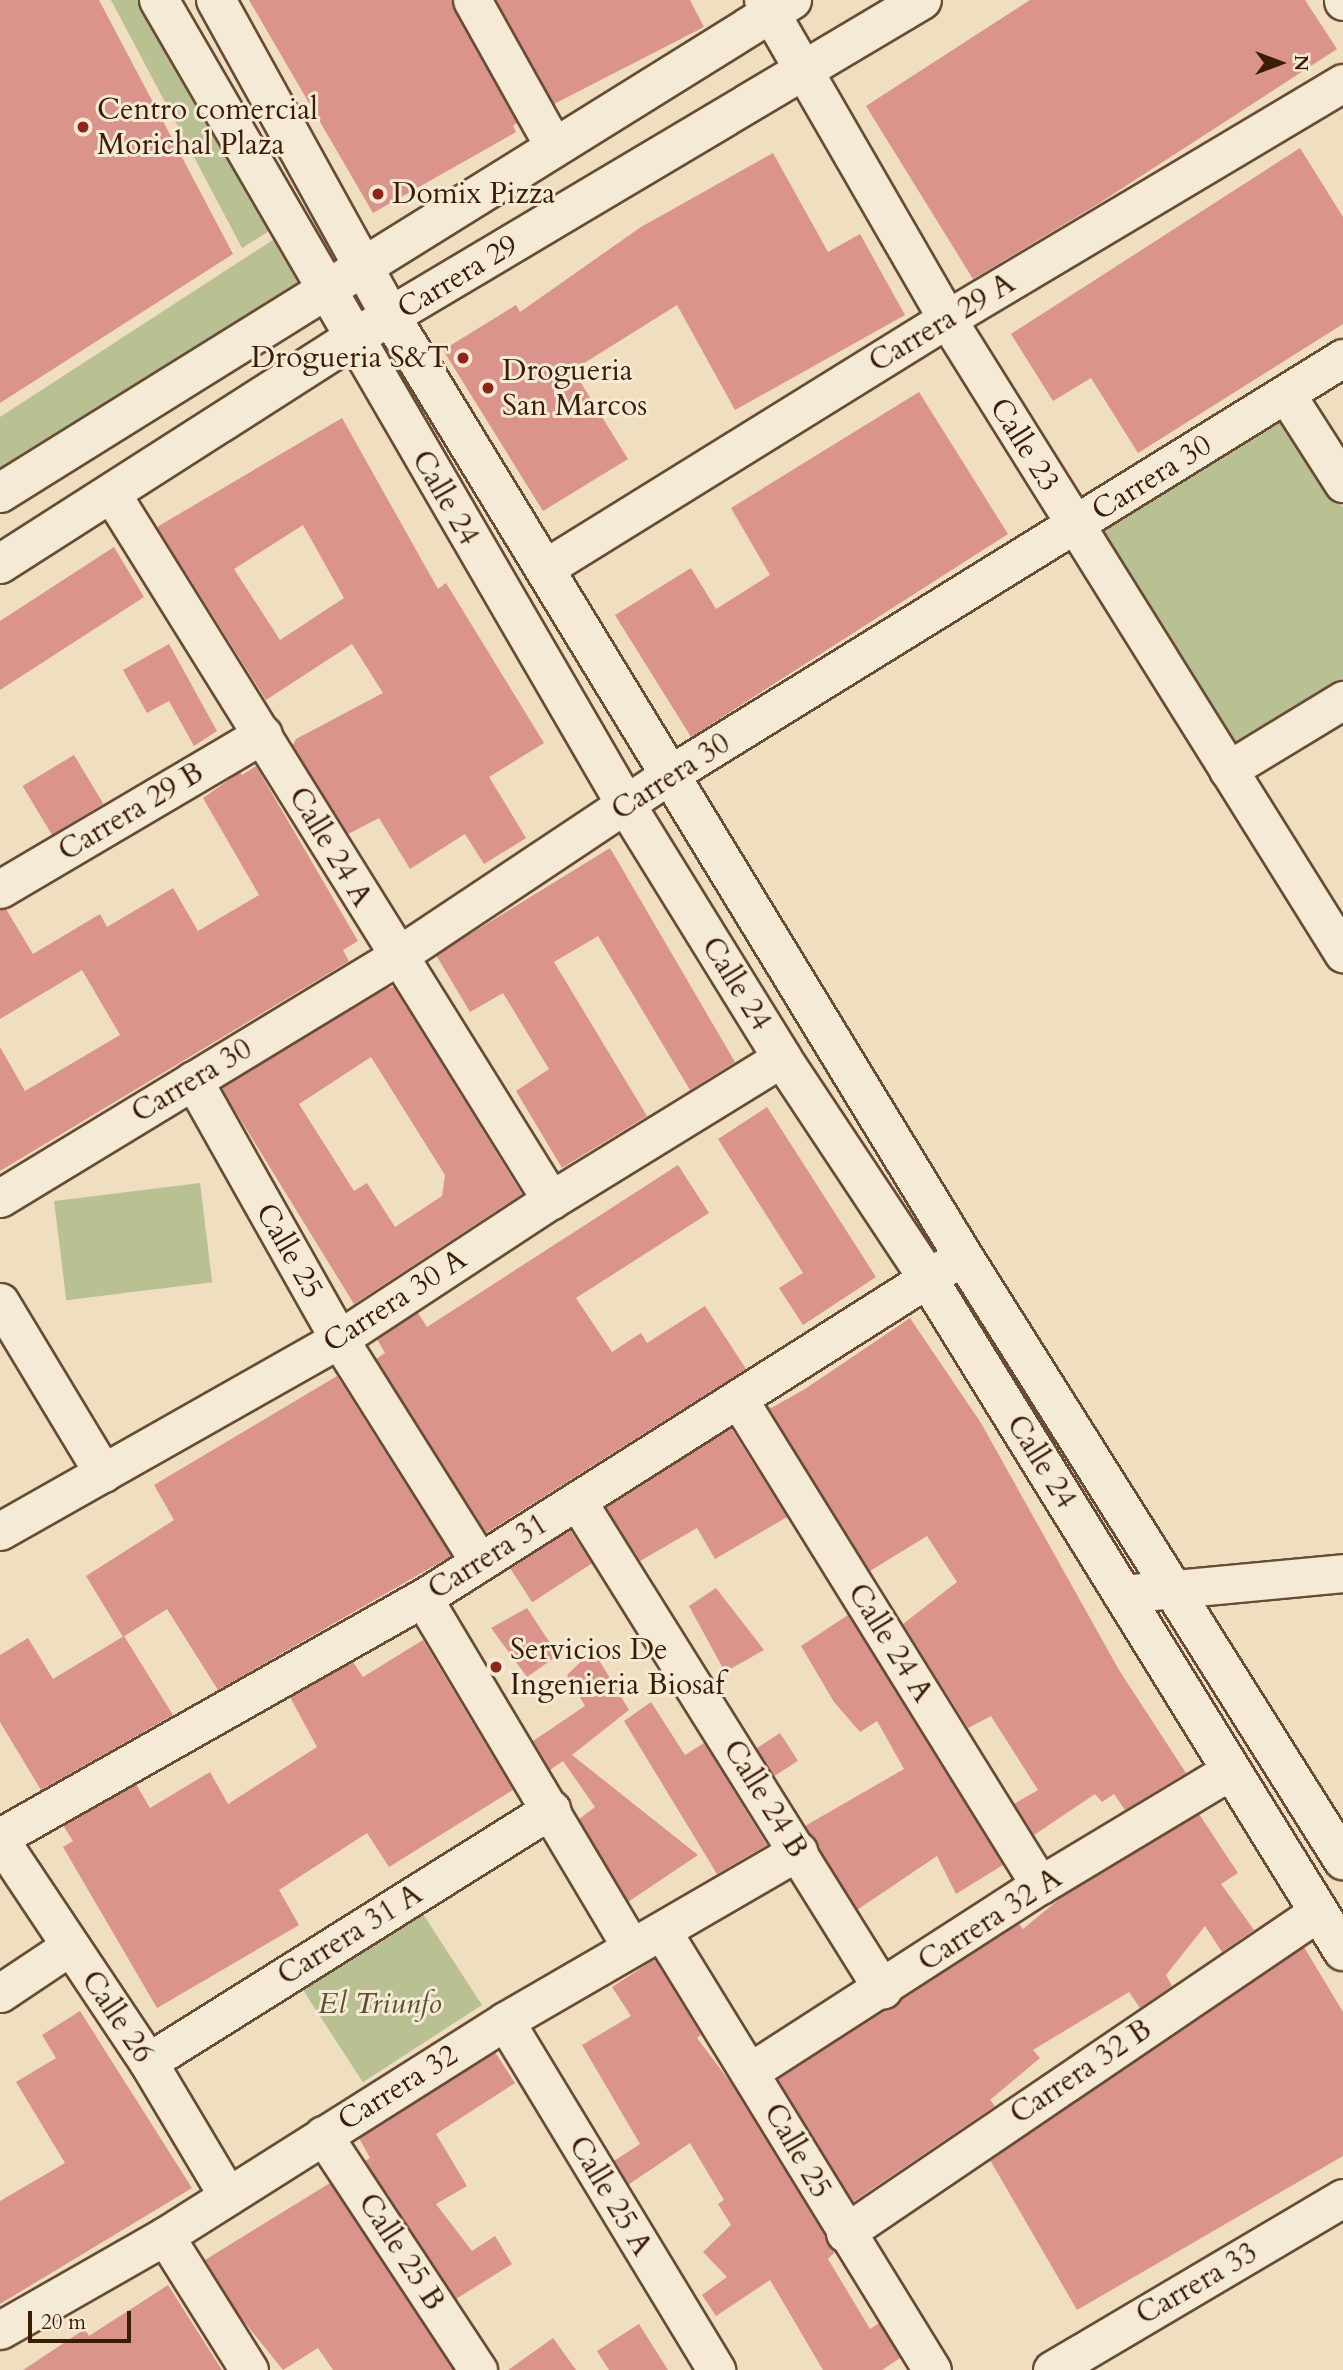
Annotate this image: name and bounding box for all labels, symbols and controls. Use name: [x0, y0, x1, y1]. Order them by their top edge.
north arrow: [1245, 28, 1315, 98]
text: N: [1288, 55, 1314, 71]
place label: Centro comercial Morichal Plaza: [97, 92, 318, 162]
marker: Centro comercial Morichal Plaza: [75, 119, 91, 135]
place label: Domix Pizza: [392, 176, 555, 212]
marker: Domix Pizza: [370, 186, 386, 202]
street label: Carrera 29: [391, 227, 525, 327]
street label: Carrera 29 A: [863, 265, 1021, 381]
place label: Drogueria S&T: [251, 340, 449, 376]
marker: Drogueria S&T: [455, 350, 471, 366]
place label: Drogueria San Marcos: [502, 353, 647, 424]
marker: Drogueria San Marcos: [480, 380, 496, 396]
street label: Calle 23: [981, 392, 1067, 498]
street label: Carrera 30: [1086, 427, 1218, 529]
street label: Calle 24: [404, 444, 486, 552]
street label: Carrera 30: [605, 725, 737, 829]
street label: Carrera 29 B: [52, 755, 210, 869]
street label: Calle 24 A: [280, 781, 380, 913]
street label: Calle 24: [693, 931, 779, 1037]
street label: Carrera 30: [125, 1031, 259, 1131]
street label: Calle 25: [248, 1197, 330, 1305]
street label: Carrera 30 A: [317, 1241, 473, 1361]
street label: Calle 24: [998, 1409, 1084, 1515]
street label: Carrera 31: [422, 1506, 554, 1608]
street label: Calle 24 A: [840, 1577, 940, 1709]
place label: Servicios De Ingenieria Biosaf: [510, 1632, 724, 1702]
marker: Servicios De Ingenieria Biosaf: [488, 1659, 504, 1675]
street label: Calle 24 B: [715, 1733, 815, 1865]
street label: Carrera 32 A: [912, 1860, 1068, 1980]
street label: Carrera 31 A: [271, 1876, 429, 1994]
street label: Calle 26: [73, 1964, 161, 2070]
park label: El Triunfo: [318, 1986, 442, 2022]
street label: Carrera 32 B: [1004, 2012, 1158, 2132]
street label: Carrera 32: [332, 2037, 464, 2139]
street label: Calle 25: [756, 2097, 838, 2205]
street label: Calle 25 A: [560, 2130, 660, 2262]
street label: Calle 25 B: [350, 2187, 452, 2317]
street label: Carrera 33: [1130, 2235, 1264, 2333]
scale bar: [32, 2296, 135, 2340]
text: 20 m: [41, 2308, 86, 2337]

